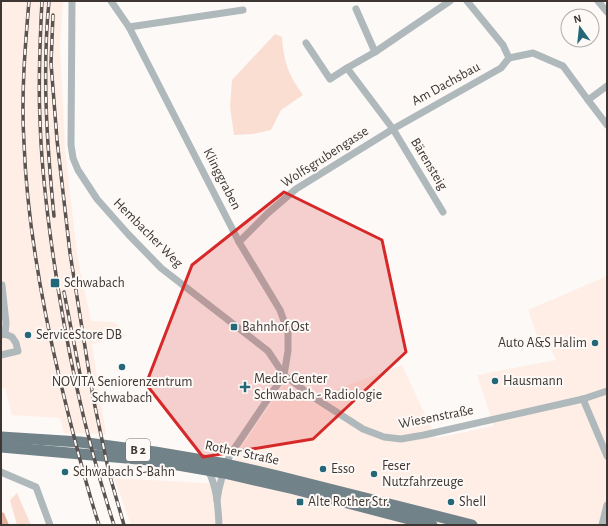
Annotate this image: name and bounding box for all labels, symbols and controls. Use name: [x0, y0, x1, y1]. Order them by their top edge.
north arrow: [560, 8, 600, 48]
text: N: [572, 13, 583, 25]
street label: Am Dachsbau: [410, 60, 482, 108]
street label: Wolfsgrubengasse: [279, 124, 371, 190]
street label: Bärensteig: [408, 135, 450, 193]
street label: Klinggraben: [201, 146, 243, 212]
street label: Hembacher Weg: [111, 196, 185, 270]
place label: Schwabach: [64, 276, 125, 290]
marker: Schwabach: [49, 277, 61, 289]
place label: Bahnhof Ost: [242, 320, 310, 334]
marker: Bahnhof Ost: [229, 322, 239, 332]
place label: ServiceStore DB: [36, 328, 122, 342]
marker: ServiceStore DB: [23, 330, 33, 340]
place label: Auto A&S Halim: [498, 336, 587, 350]
marker: Auto A&S Halim: [590, 338, 600, 348]
marker: NOVITA Seniorenzentrum Schwabach: [117, 362, 127, 372]
place label: Medic-Center Schwabach - Radiologie: [254, 372, 382, 402]
place label: Hausmann: [503, 374, 563, 388]
place label: NOVITA Seniorenzentrum Schwabach: [52, 375, 192, 405]
marker: Hausmann: [490, 376, 500, 386]
marker: Medic-Center Schwabach - Radiologie: [239, 381, 251, 393]
street label: Wiesenstraße: [397, 403, 475, 431]
street label: Rother Straße: [204, 438, 280, 468]
road number: B 2: [126, 439, 150, 461]
place label: Feser Nutzfahrzeuge: [382, 459, 463, 489]
place label: Esso: [331, 462, 355, 476]
marker: Esso: [318, 464, 328, 474]
place label: Schwabach S-Bahn: [73, 465, 175, 479]
marker: Schwabach S-Bahn: [60, 467, 70, 477]
marker: Feser Nutzfahrzeuge: [369, 469, 379, 479]
place label: Alte Rother Str.: [308, 495, 389, 509]
place label: Shell: [459, 495, 486, 509]
marker: Alte Rother Str.: [295, 497, 305, 507]
marker: Shell: [446, 497, 456, 507]

